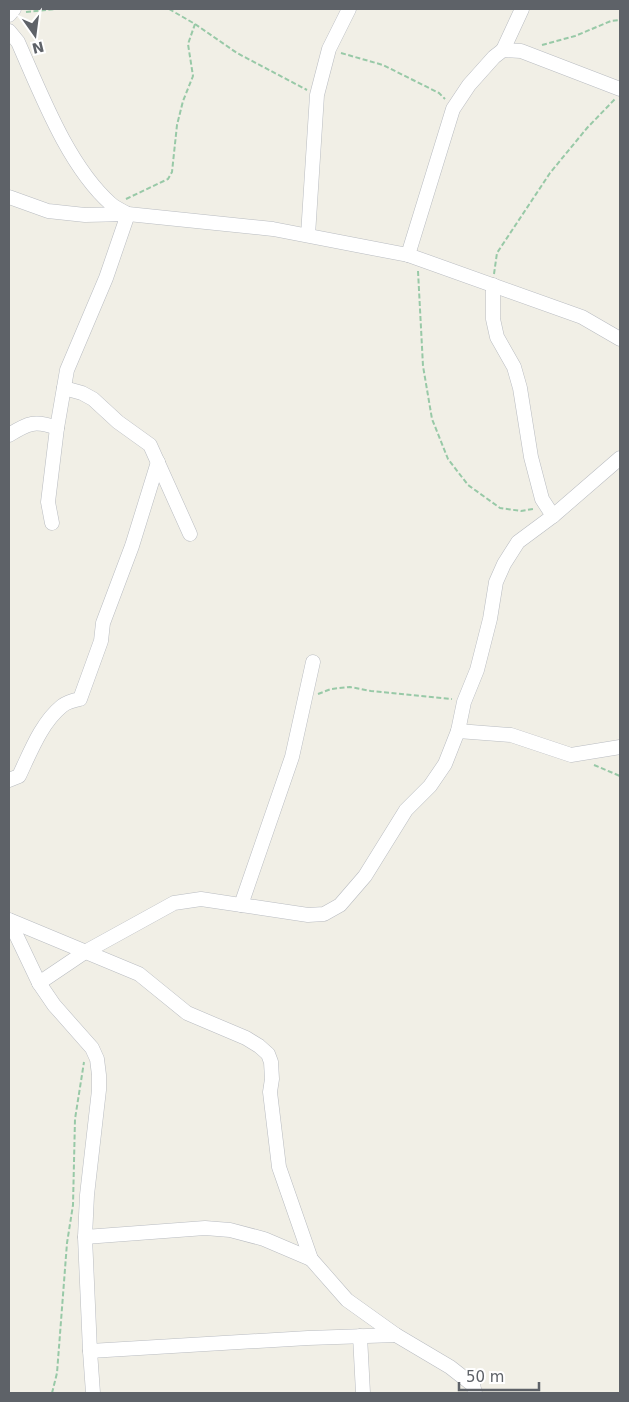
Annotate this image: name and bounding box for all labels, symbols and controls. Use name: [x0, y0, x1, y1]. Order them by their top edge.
north arrow: [10, 10, 60, 60]
text: N: [31, 38, 46, 57]
scale bar: [459, 1360, 539, 1392]
text: 50 m: [466, 1368, 504, 1386]

